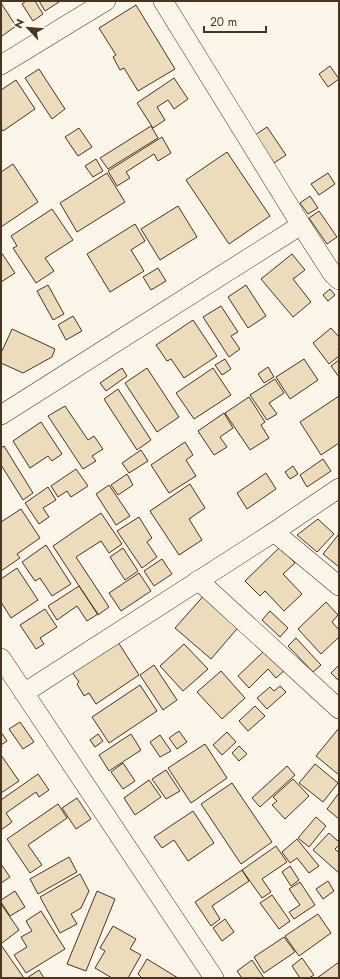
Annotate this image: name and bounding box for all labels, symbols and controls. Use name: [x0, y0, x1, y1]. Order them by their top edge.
north arrow: [8, 8, 48, 48]
scale bar: [204, 8, 266, 34]
text: 20 m: [210, 13, 237, 31]
text: N: [10, 16, 28, 31]

